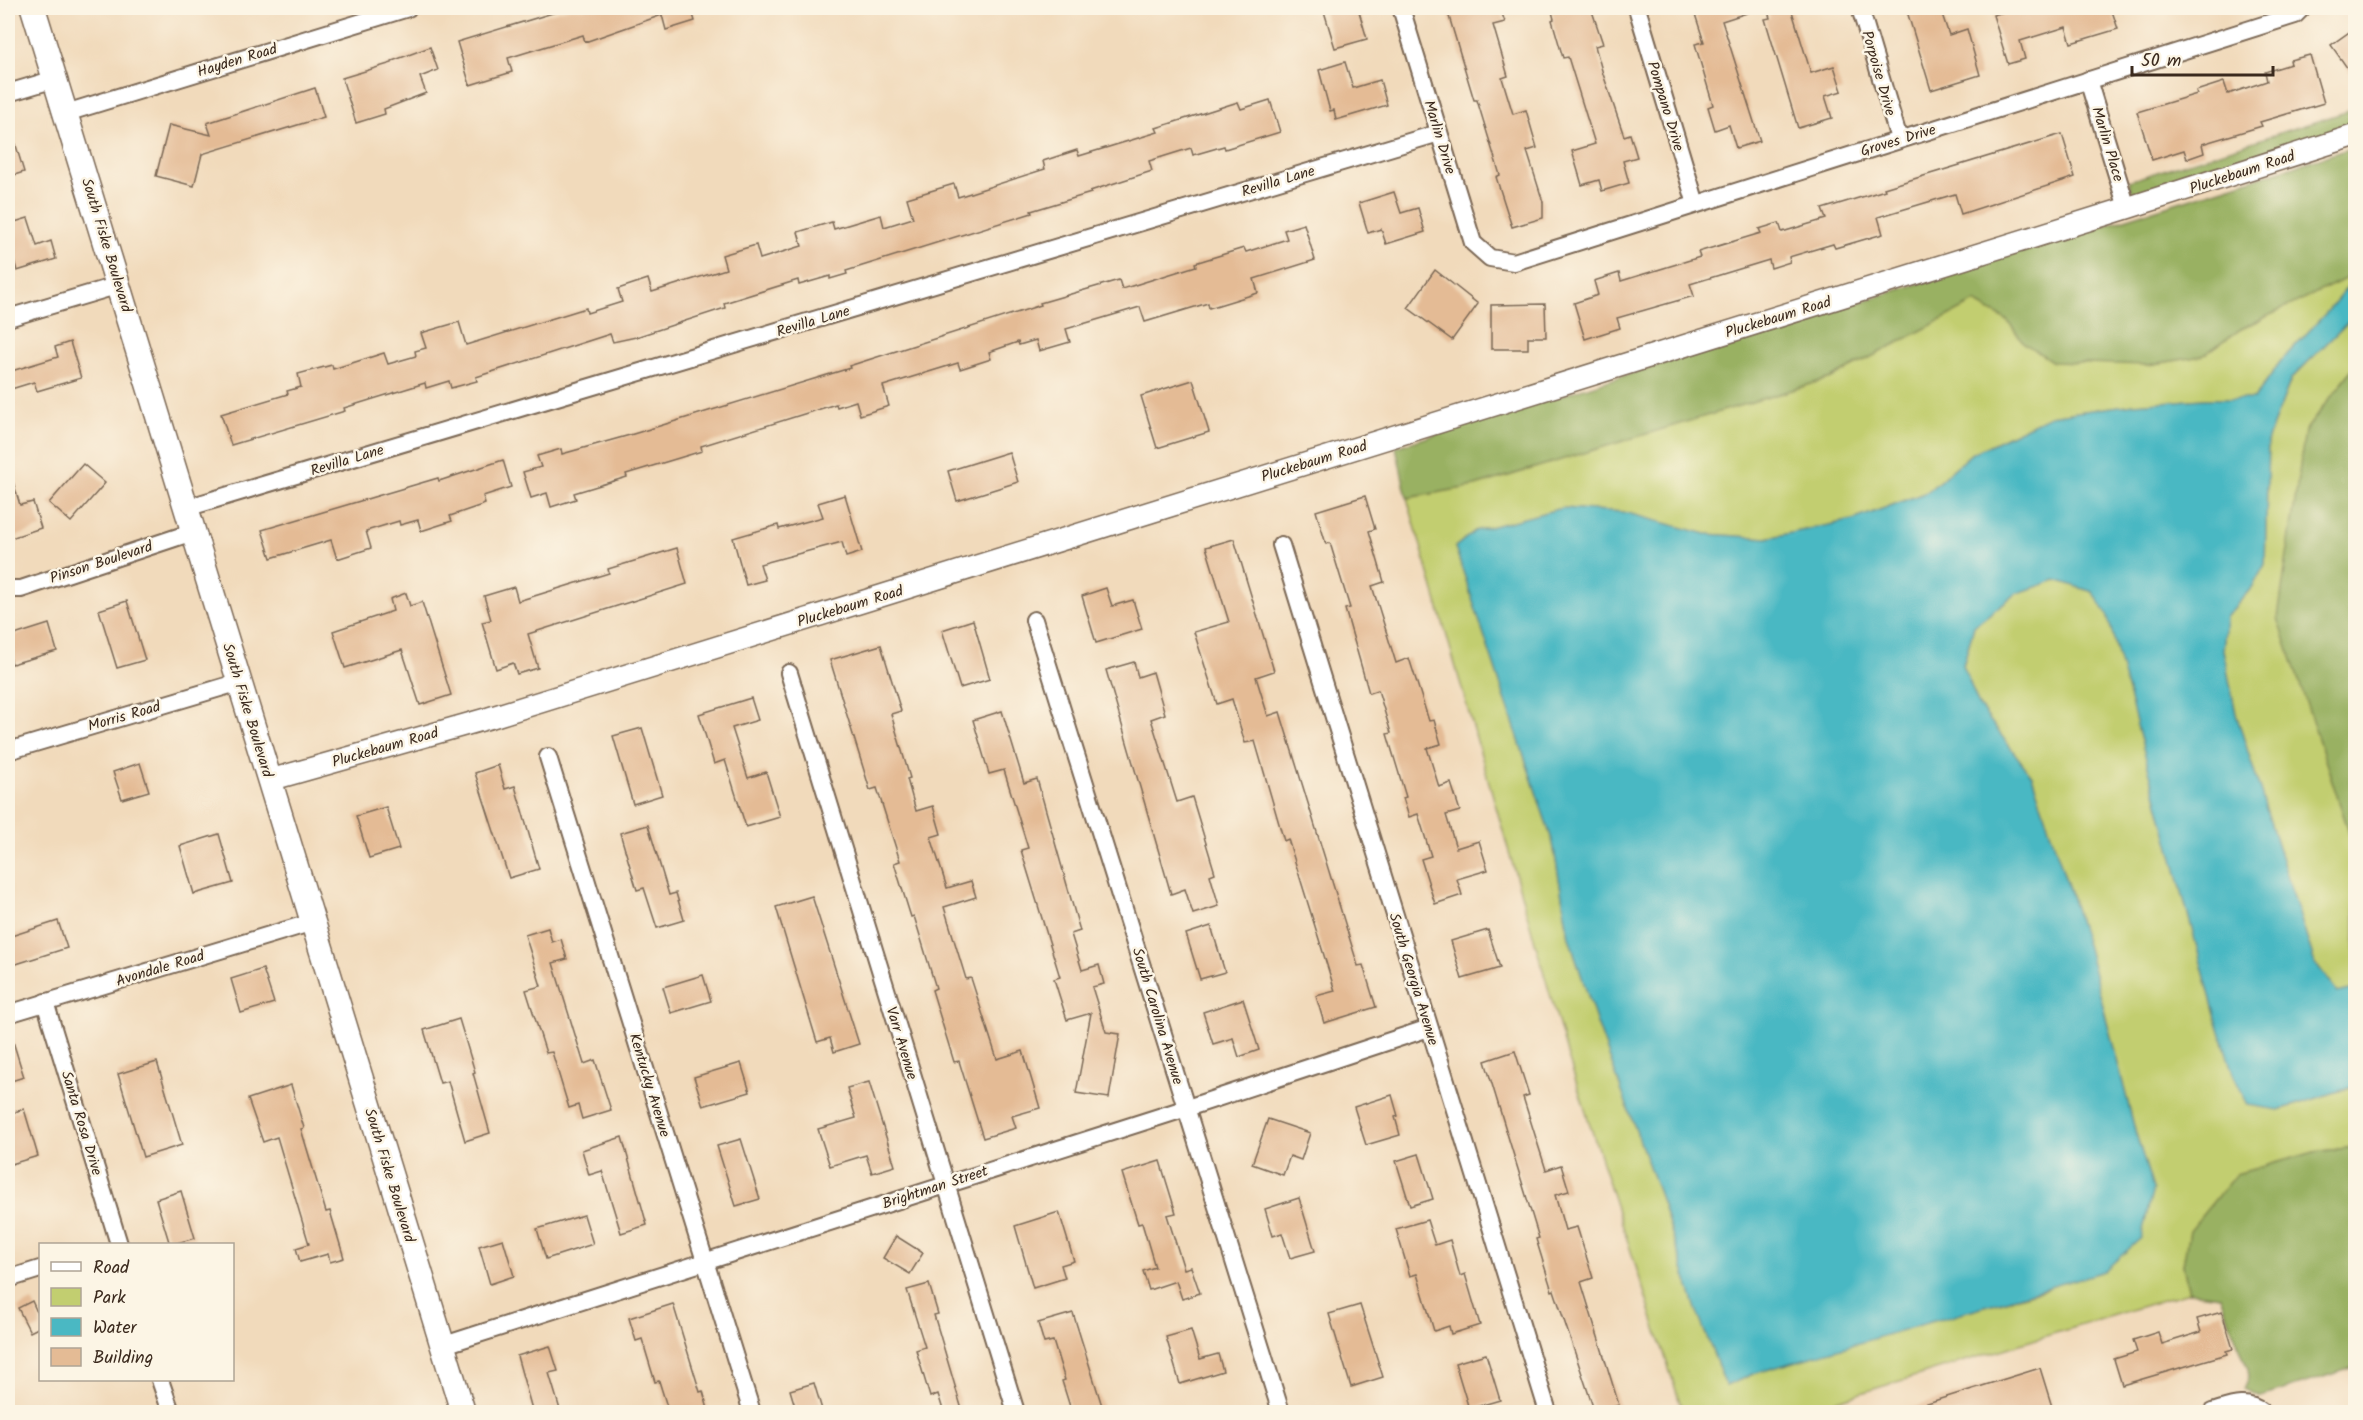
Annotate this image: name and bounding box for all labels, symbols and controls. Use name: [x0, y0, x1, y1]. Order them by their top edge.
street label: Porpoise Drive: [1854, 28, 1902, 119]
street label: Hayden Road: [194, 37, 281, 84]
scale bar: [2132, 39, 2273, 77]
text: 50 m: [2141, 47, 2181, 76]
street label: Pompano Drive: [1640, 58, 1690, 155]
street label: Marlin Drive: [1416, 97, 1462, 178]
street label: Marlin Place: [2084, 104, 2130, 185]
street label: Groves Drive: [1858, 118, 1939, 164]
street label: Pluckebaum Road: [2186, 144, 2299, 201]
street label: Revilla Lane: [1239, 159, 1318, 205]
street label: South Fiske Boulevard: [74, 175, 138, 316]
street label: Pluckebaum Road: [1722, 290, 1835, 345]
street label: Revilla Lane: [774, 299, 853, 345]
street label: Pluckebaum Road: [1258, 434, 1371, 489]
street label: Revilla Lane: [308, 438, 387, 484]
street label: Pinson Boulevard: [47, 535, 156, 591]
street label: Pluckebaum Road: [794, 579, 907, 634]
street label: South Fiske Boulevard: [215, 640, 279, 781]
street label: Morris Road: [85, 695, 164, 739]
street label: Pluckebaum Road: [329, 721, 442, 775]
street label: South Georgia Avenue: [1381, 910, 1445, 1049]
street label: Avondale Road: [113, 944, 208, 994]
street label: South Carolina Avenue: [1125, 945, 1189, 1088]
street label: Varr Avenue: [879, 1004, 924, 1083]
street label: Kentucky Avenue: [622, 1030, 676, 1140]
street label: Santa Rosa Drive: [54, 1068, 108, 1179]
street label: South Fiske Boulevard: [357, 1105, 421, 1246]
street label: Brightman Street: [879, 1159, 992, 1216]
legend: [39, 1243, 234, 1381]
text: Road: [93, 1254, 130, 1283]
text: Park: [93, 1284, 126, 1313]
text: Water: [93, 1314, 138, 1343]
text: Building: [93, 1344, 153, 1373]

